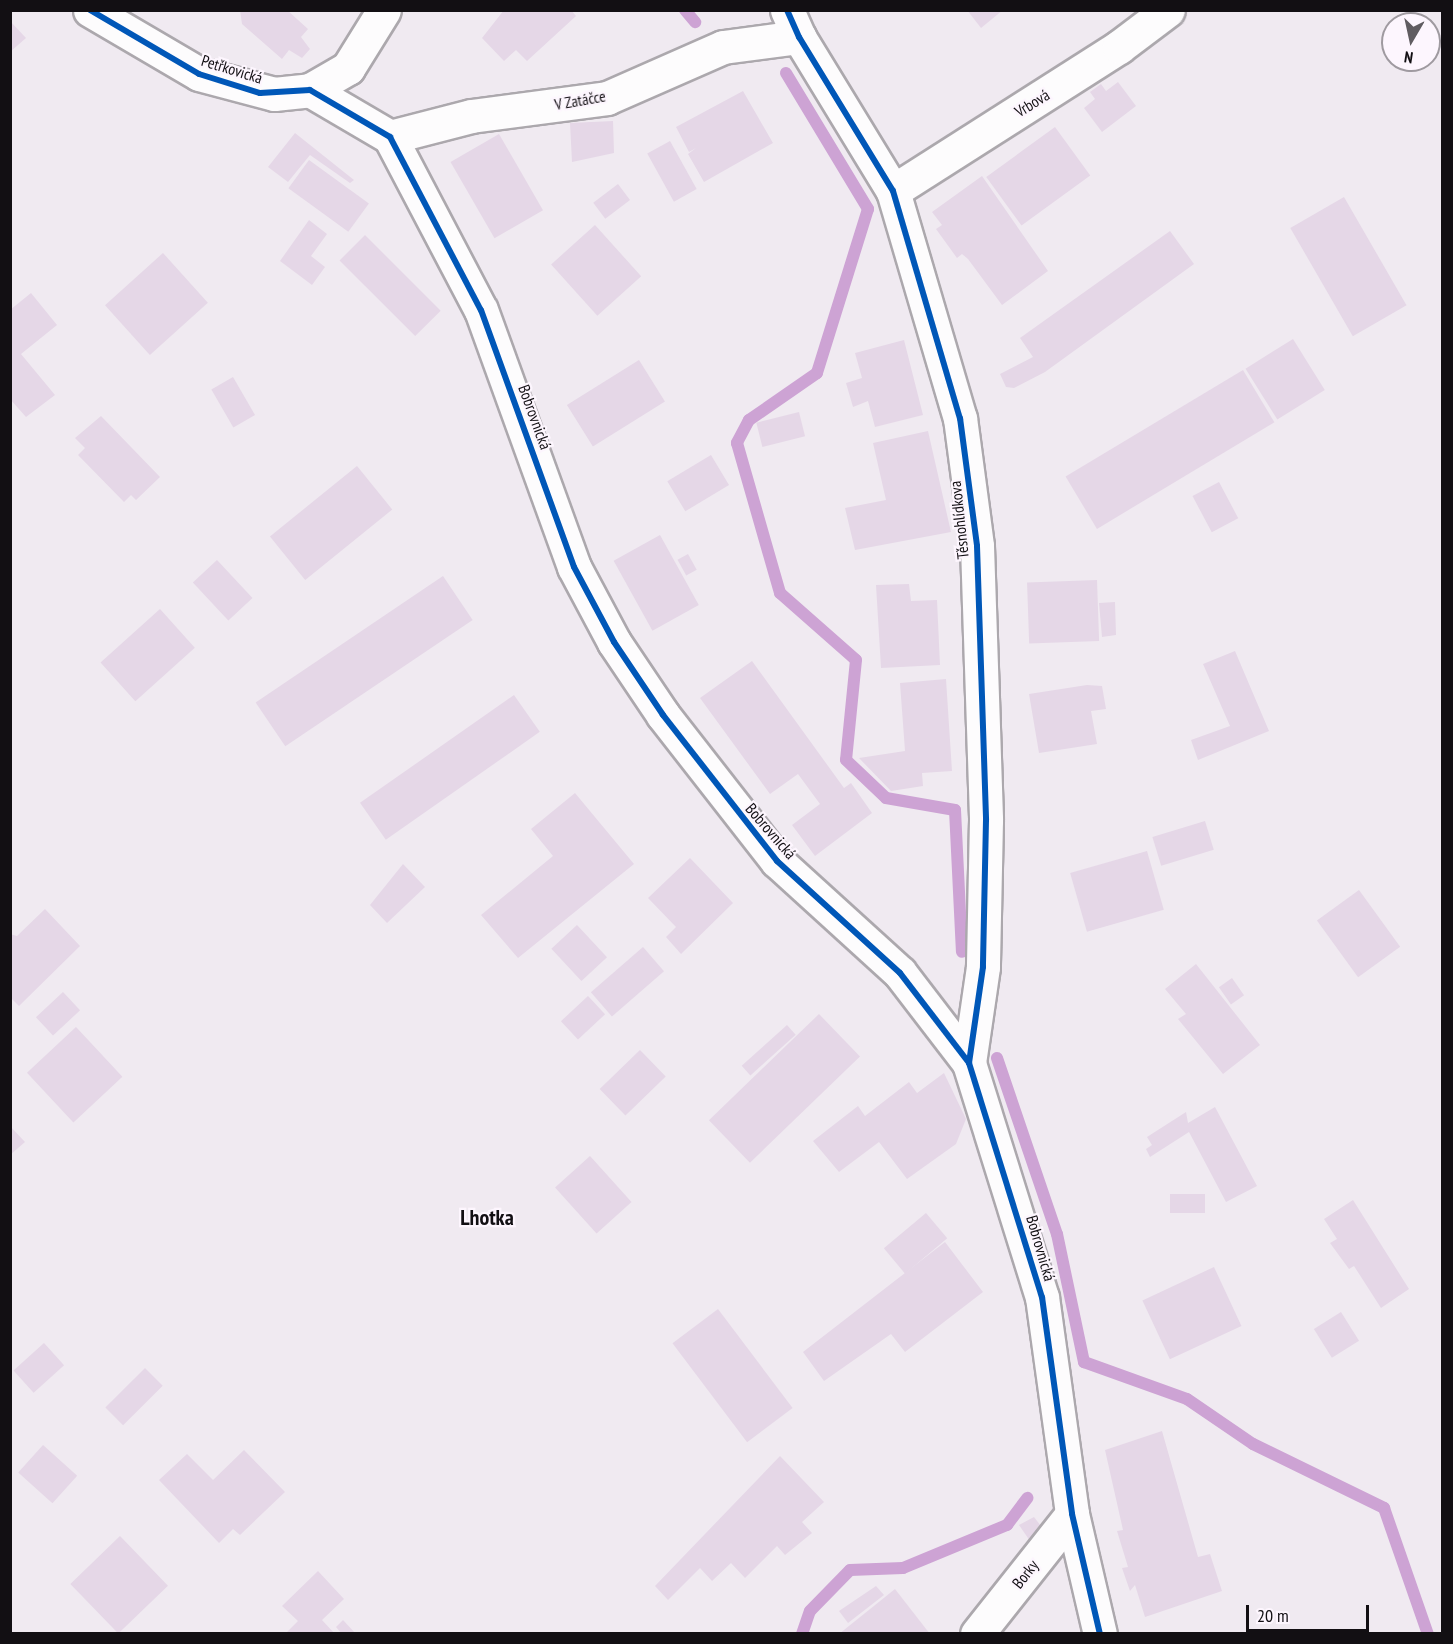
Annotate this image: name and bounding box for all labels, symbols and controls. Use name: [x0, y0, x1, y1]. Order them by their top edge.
north arrow: [1381, 12, 1441, 72]
text: N: [1403, 47, 1414, 68]
street label: Petřkovická: [199, 51, 265, 87]
street label: Vrbová: [1011, 85, 1053, 121]
street label: V Zatáčce: [553, 86, 607, 114]
street label: Bobrovnická: [514, 382, 556, 452]
street label: Těsnohlídkova: [945, 480, 973, 560]
street label: Bobrovnická: [742, 799, 800, 863]
district label: Lhotka: [460, 1205, 514, 1231]
street label: Bobrovnická: [1022, 1213, 1060, 1283]
street label: Borky: [1008, 1556, 1042, 1592]
scale bar: [1249, 1593, 1372, 1631]
text: 20 m: [1257, 1604, 1289, 1627]

